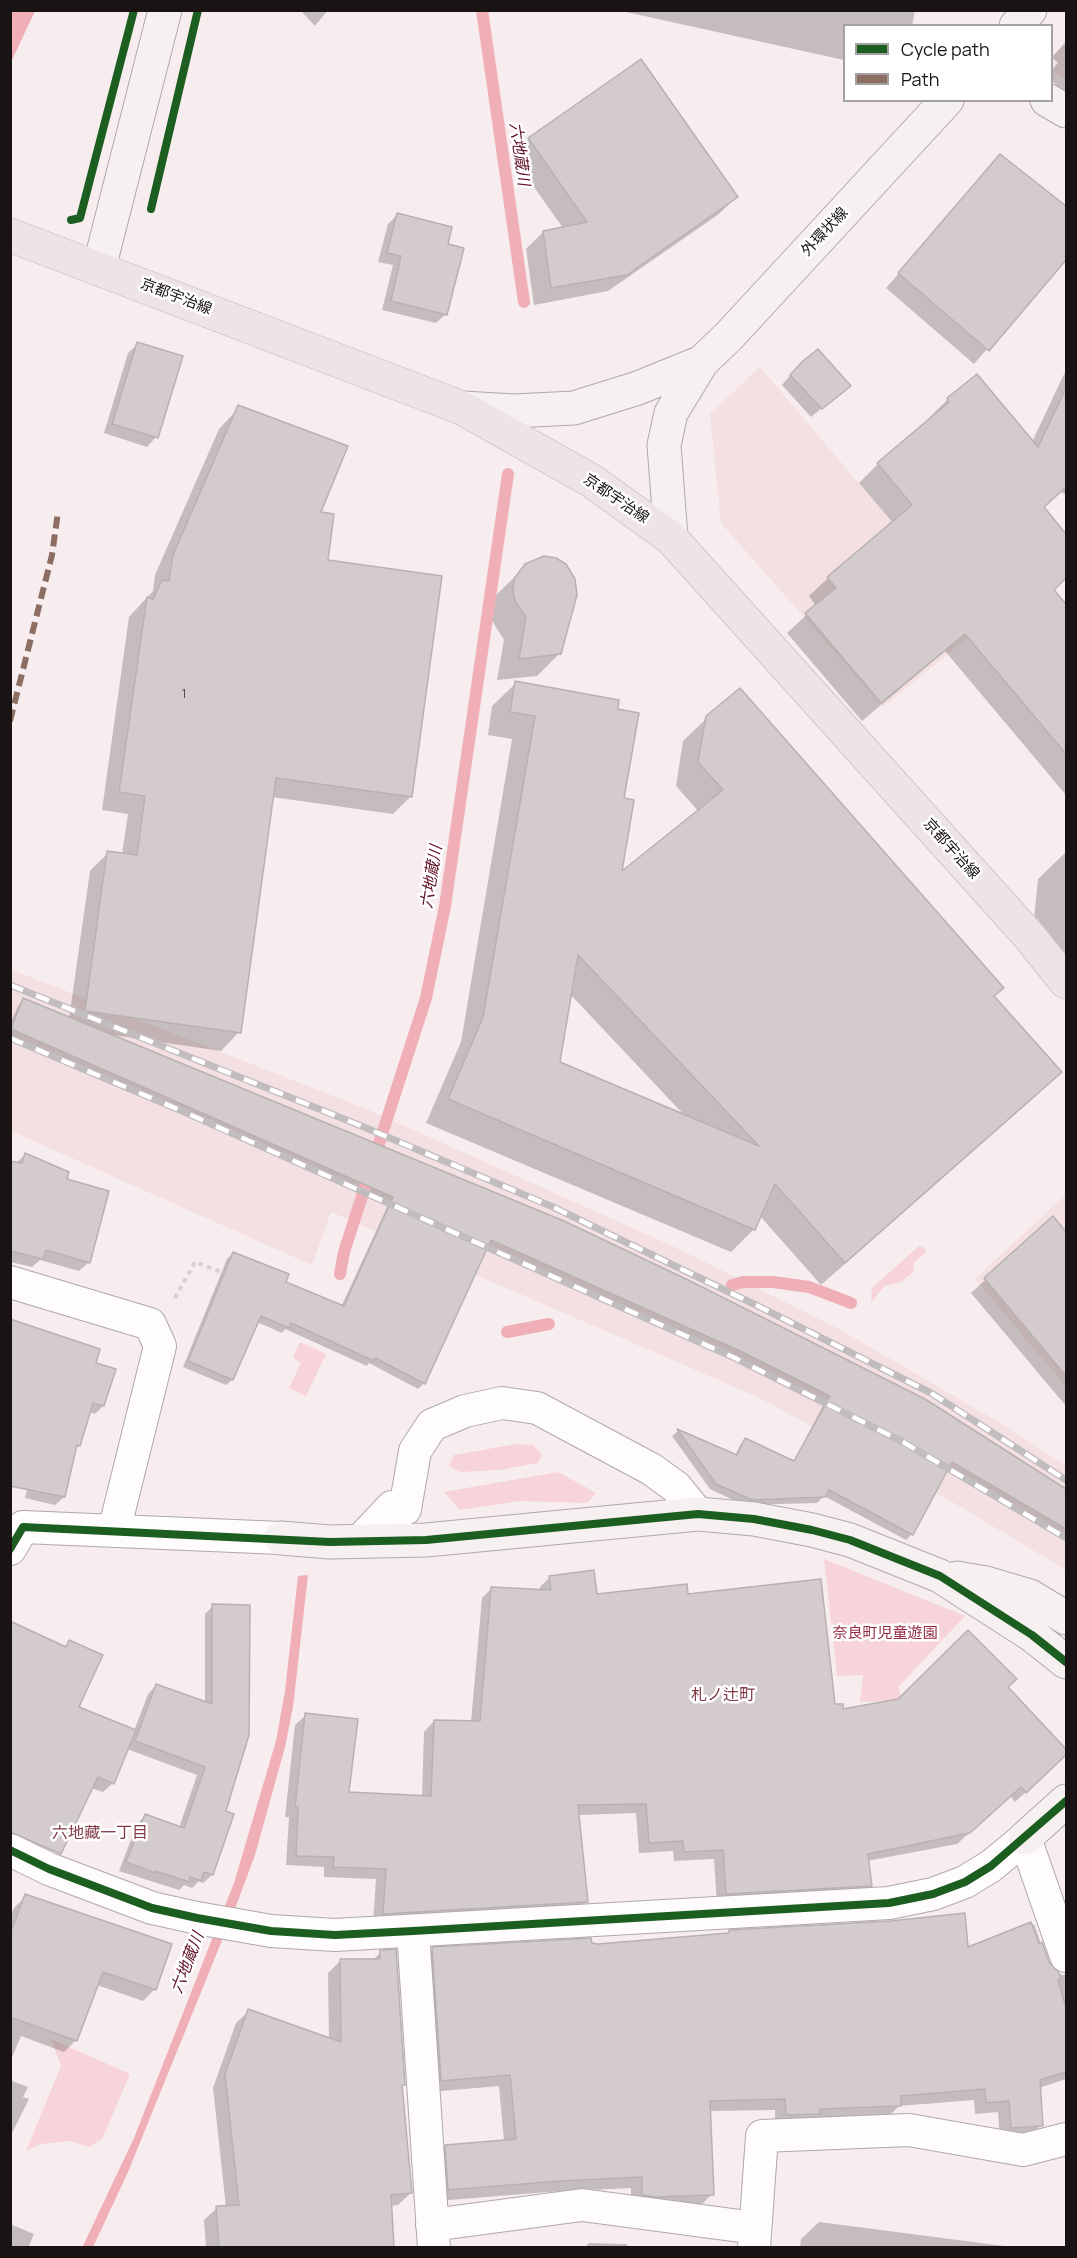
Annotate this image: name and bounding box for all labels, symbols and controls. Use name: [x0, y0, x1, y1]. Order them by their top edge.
legend: [843, 24, 1053, 102]
text: Cycle path: [901, 37, 990, 61]
text: Path: [901, 67, 939, 91]
water label: 六地蔵川: [505, 121, 533, 187]
street label: 外環状線: [798, 204, 852, 260]
street label: 京都宇治線: [138, 275, 214, 319]
street label: 京都宇治線: [580, 471, 652, 527]
house number: 1: [182, 688, 186, 702]
street label: 京都宇治線: [919, 815, 983, 883]
water label: 六地蔵川: [418, 844, 446, 910]
park label: 奈良町児童遊園: [833, 1625, 937, 1643]
district label: 札ノ辻町: [691, 1686, 755, 1706]
district label: 六地藏一丁目: [52, 1824, 148, 1844]
water label: 六地蔵川: [168, 1930, 208, 1996]

